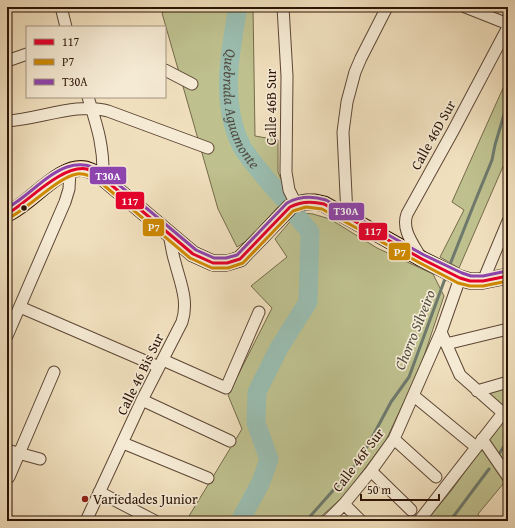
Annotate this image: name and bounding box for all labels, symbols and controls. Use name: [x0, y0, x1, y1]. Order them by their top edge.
legend: [26, 26, 166, 98]
text: 117: [62, 33, 80, 50]
water label: Quebrada Aguamonte: [218, 48, 265, 173]
text: P7: [62, 53, 74, 70]
street label: Calle 46B Sur: [261, 69, 281, 145]
text: T30A: [62, 73, 88, 90]
street label: Calle 46D Sur: [406, 96, 461, 174]
line badge: T30A: [89, 166, 127, 185]
text: T30A: [96, 168, 120, 184]
line badge: 117: [115, 191, 145, 210]
text: 117: [121, 193, 139, 209]
line badge: T30A: [328, 202, 365, 221]
unlabelled marker: [19, 203, 29, 213]
text: T30A: [334, 203, 358, 219]
line badge: P7: [142, 218, 165, 237]
text: P7: [148, 219, 160, 235]
line badge: 117: [358, 222, 388, 241]
text: 117: [364, 223, 382, 239]
line badge: P7: [388, 242, 411, 261]
text: P7: [394, 244, 406, 260]
water label: Chorro Silveiro: [389, 286, 440, 373]
street label: Calle 46 Bis Sur: [112, 329, 169, 418]
street label: Calle 46F Sur: [327, 424, 389, 496]
scale bar: [361, 476, 439, 502]
text: 50 m: [367, 481, 391, 498]
place label: Variedades Junior: [93, 489, 198, 509]
marker: Variedades Junior: [80, 494, 90, 504]

